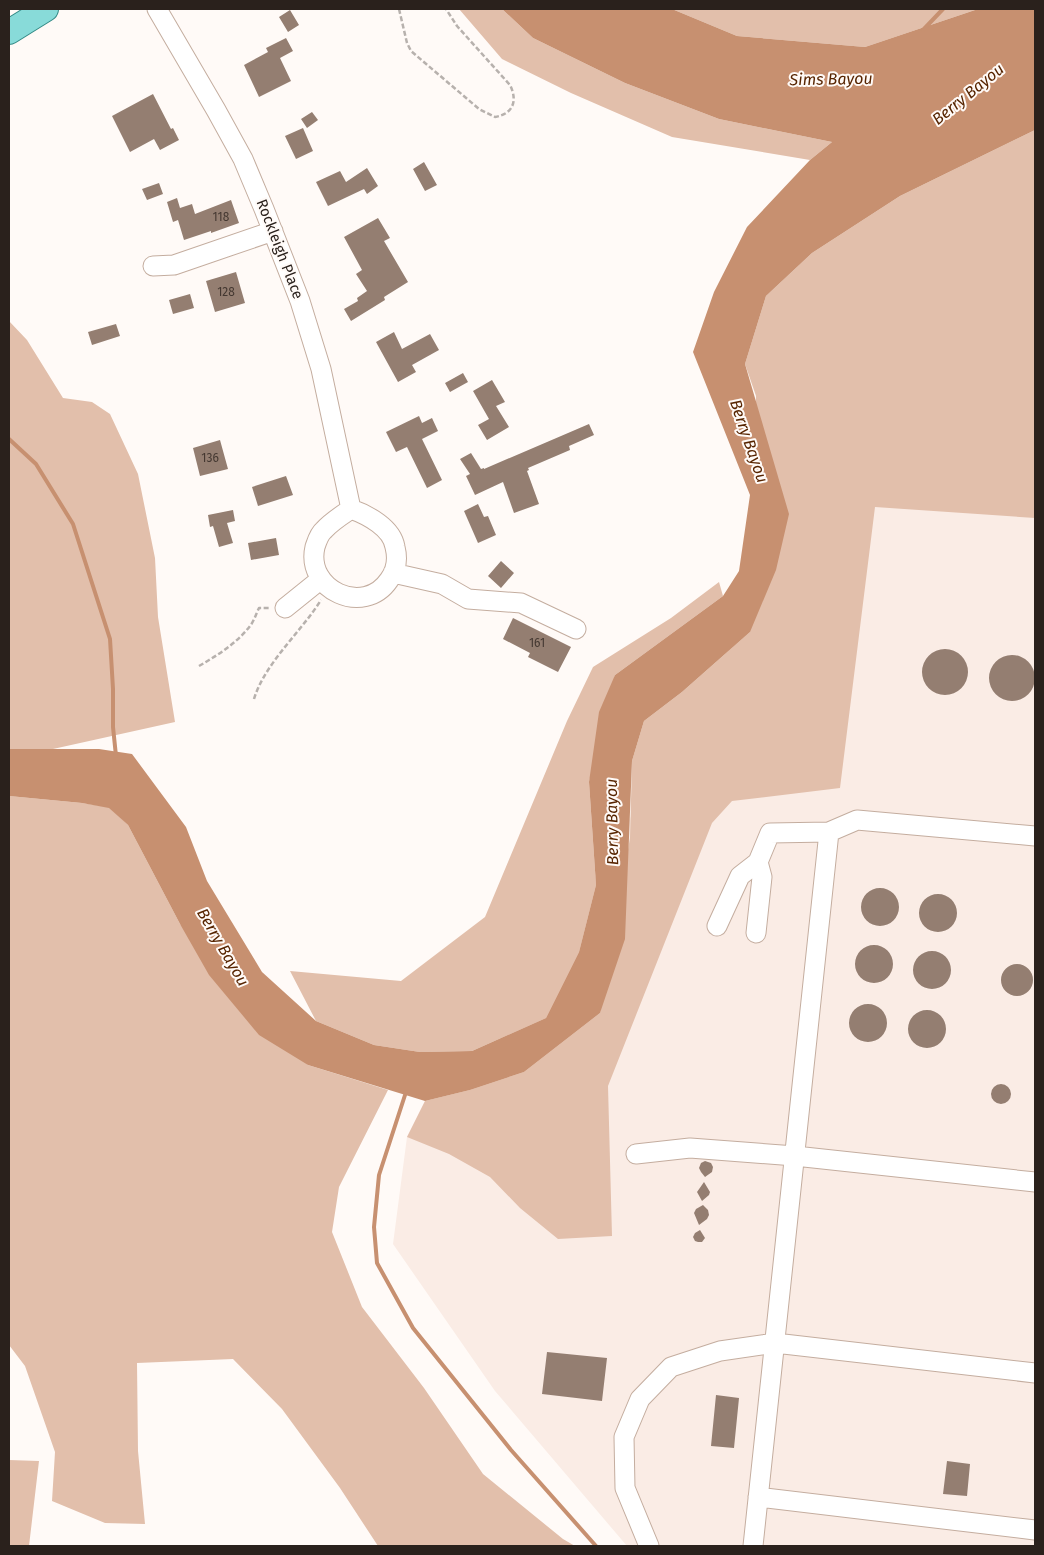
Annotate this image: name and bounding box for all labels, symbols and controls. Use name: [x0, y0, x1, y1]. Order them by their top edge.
water label: Berry Bayou: [928, 59, 1008, 129]
water label: Sims Bayou: [788, 69, 873, 89]
street label: Rockleigh Place: [253, 196, 307, 302]
house number: 118: [213, 210, 230, 224]
house number: 128: [217, 285, 235, 299]
water label: Berry Bayou: [726, 397, 772, 485]
house number: 136: [201, 451, 219, 465]
house number: 161: [529, 636, 545, 650]
water label: Berry Bayou: [602, 778, 622, 866]
water label: Berry Bayou: [193, 905, 253, 989]

